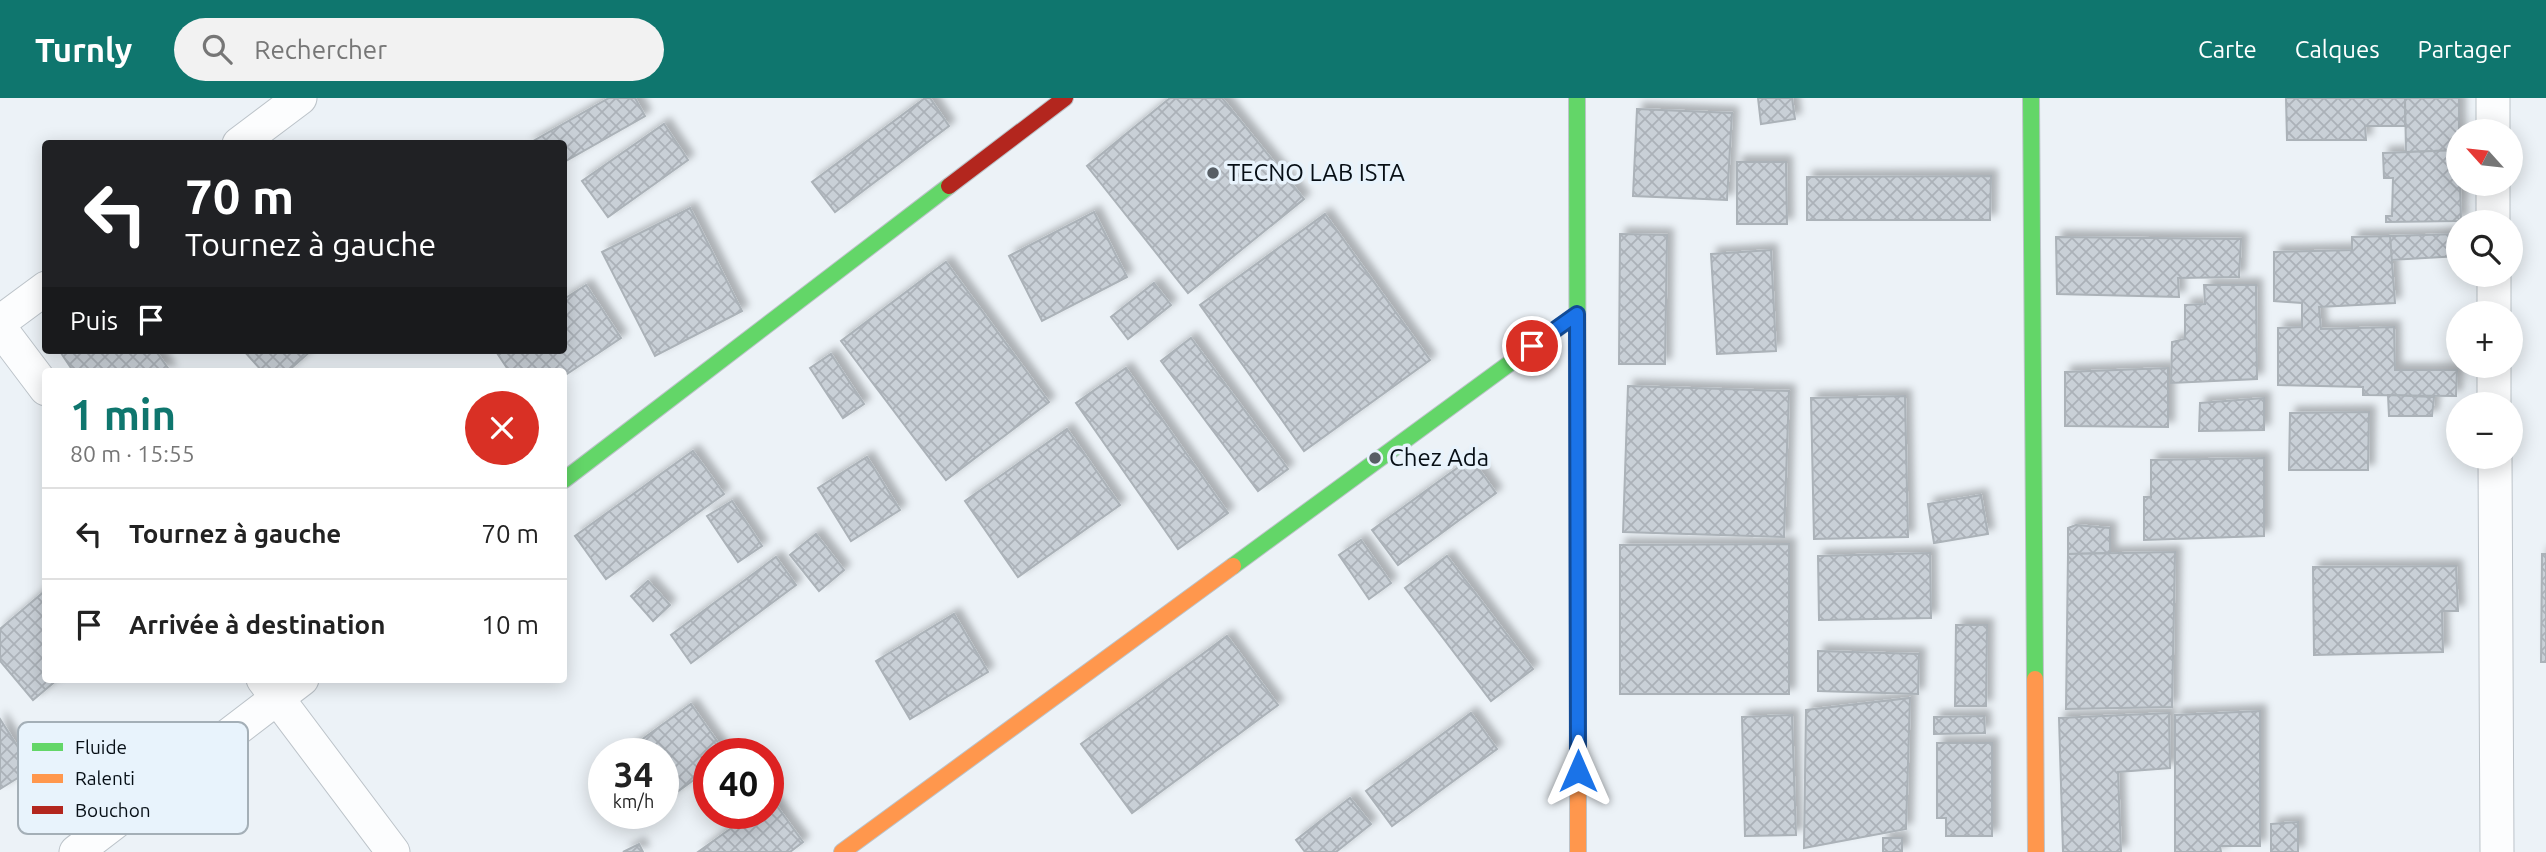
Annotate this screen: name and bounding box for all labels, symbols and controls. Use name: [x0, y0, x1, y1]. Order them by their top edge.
search box: [174, 18, 664, 81]
icon: search: [198, 30, 236, 68]
text: Turnly: [35, 31, 132, 68]
text: Rechercher: [254, 35, 387, 64]
text: Carte: [2198, 36, 2257, 63]
text: Calques: [2295, 36, 2380, 63]
text: Partager: [2418, 36, 2511, 63]
north arrow: [2446, 119, 2524, 196]
map controls: [2446, 119, 2523, 469]
place label: TECNO LAB ISTA: [1227, 159, 1405, 186]
marker: TECNO LAB ISTA: [1205, 165, 1221, 181]
icon: left: [70, 168, 161, 259]
text: 70 m: [185, 168, 294, 223]
button: search: [2446, 210, 2523, 287]
text: Tournez à gauche: [185, 226, 436, 262]
icon: arrive: [132, 301, 170, 339]
button: +: [2446, 301, 2523, 378]
text: Puis: [70, 306, 118, 335]
pin: [1502, 316, 1562, 376]
icon: arrive: [1513, 327, 1551, 365]
text: 1 min: [70, 391, 176, 438]
button: close: [465, 391, 539, 465]
button: −: [2446, 392, 2523, 469]
text: 80 m · 15:55: [70, 441, 195, 466]
place label: Chez Ada: [1389, 444, 1489, 471]
marker: Chez Ada: [1367, 450, 1383, 466]
icon: left: [70, 515, 108, 553]
text: Tournez à gauche: [129, 519, 341, 548]
text: 70 m: [481, 519, 539, 548]
icon: arrive: [70, 606, 108, 644]
text: Arrivée à destination: [129, 610, 385, 639]
text: 10 m: [481, 610, 539, 639]
legend: [18, 722, 248, 834]
position arrow: [1541, 734, 1615, 808]
text: Fluide: [75, 736, 127, 758]
speed limit sign: 40: [693, 738, 784, 829]
text: 34: [614, 754, 653, 794]
text: Ralenti: [75, 767, 135, 789]
text: km/h: [613, 791, 654, 811]
text: Bouchon: [75, 799, 151, 821]

